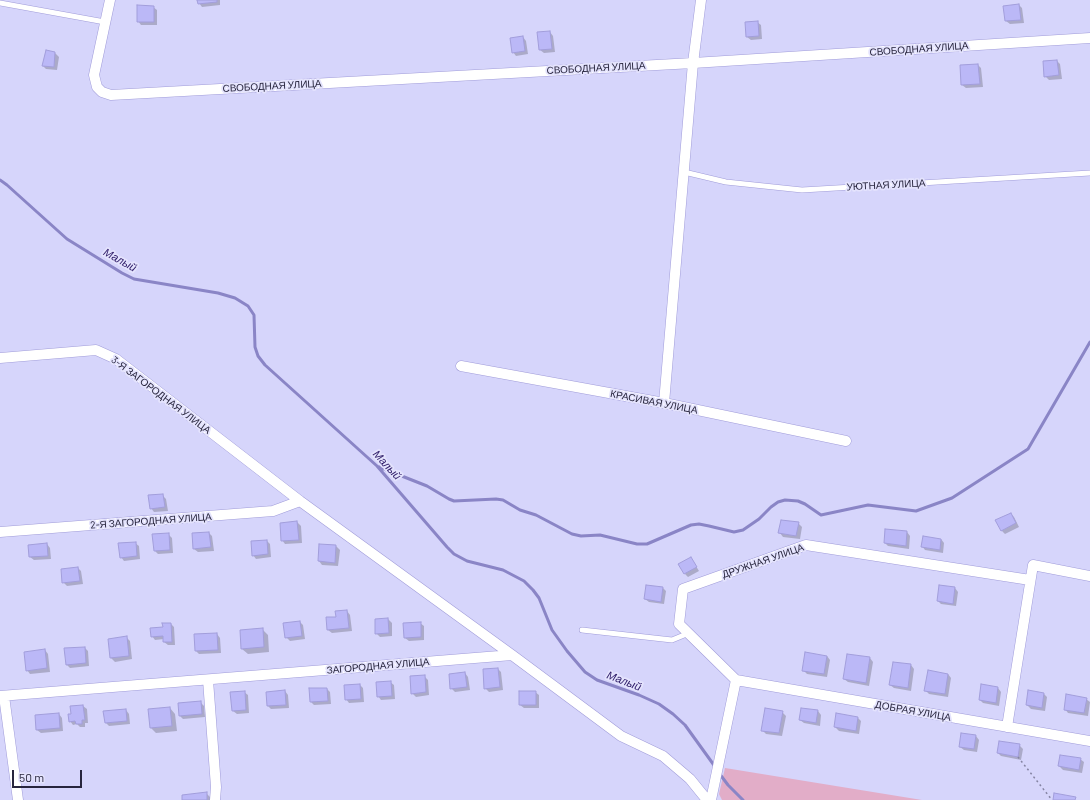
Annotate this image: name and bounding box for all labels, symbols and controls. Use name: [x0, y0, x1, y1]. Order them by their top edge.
street label: СВОБОДНАЯ УЛИЦА: [869, 40, 969, 58]
street label: СВОБОДНАЯ УЛИЦА: [546, 59, 646, 77]
street label: СВОБОДНАЯ УЛИЦА: [222, 77, 322, 95]
street label: УЮТНАЯ УЛИЦА: [846, 177, 926, 193]
water label: Малый: [101, 246, 139, 274]
street label: 3-Я ЗАГОРОДНАЯ УЛИЦА: [109, 354, 213, 436]
street label: КРАСИВАЯ УЛИЦА: [609, 388, 699, 416]
water label: Малый: [370, 447, 404, 483]
street label: 2-Я ЗАГОРОДНАЯ УЛИЦА: [90, 511, 212, 531]
street label: ДРУЖНАЯ УЛИЦА: [721, 541, 805, 581]
street label: ЗАГОРОДНАЯ УЛИЦА: [326, 656, 430, 676]
water label: Малый: [605, 668, 643, 694]
street label: ДОБРАЯ УЛИЦА: [874, 698, 952, 724]
scale bar: [14, 762, 84, 788]
text: 50 m: [19, 770, 44, 784]

